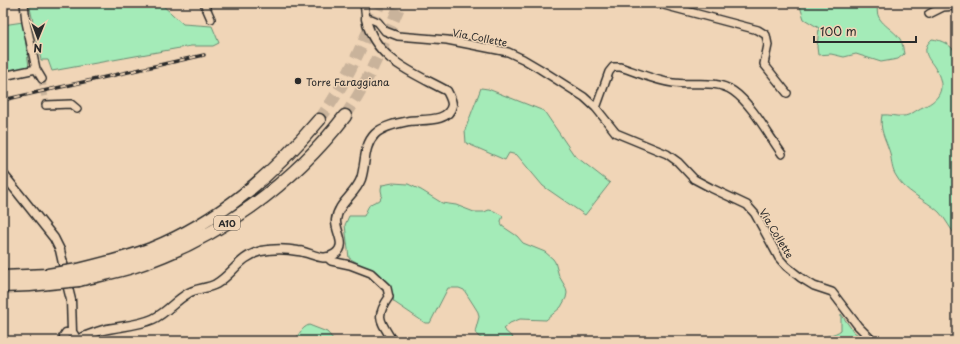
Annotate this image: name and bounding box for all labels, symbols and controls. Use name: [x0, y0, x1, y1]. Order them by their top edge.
north arrow: [18, 18, 58, 58]
scale bar: [814, 18, 916, 44]
text: 100 m: [820, 22, 857, 40]
street label: Via Collette: [451, 24, 509, 50]
text: N: [33, 40, 42, 57]
place label: Torre Faraggiana: [306, 74, 390, 89]
marker: Torre Faraggiana: [293, 76, 303, 86]
street label: Via Collette: [756, 205, 798, 261]
road number: A10: [214, 216, 240, 230]

